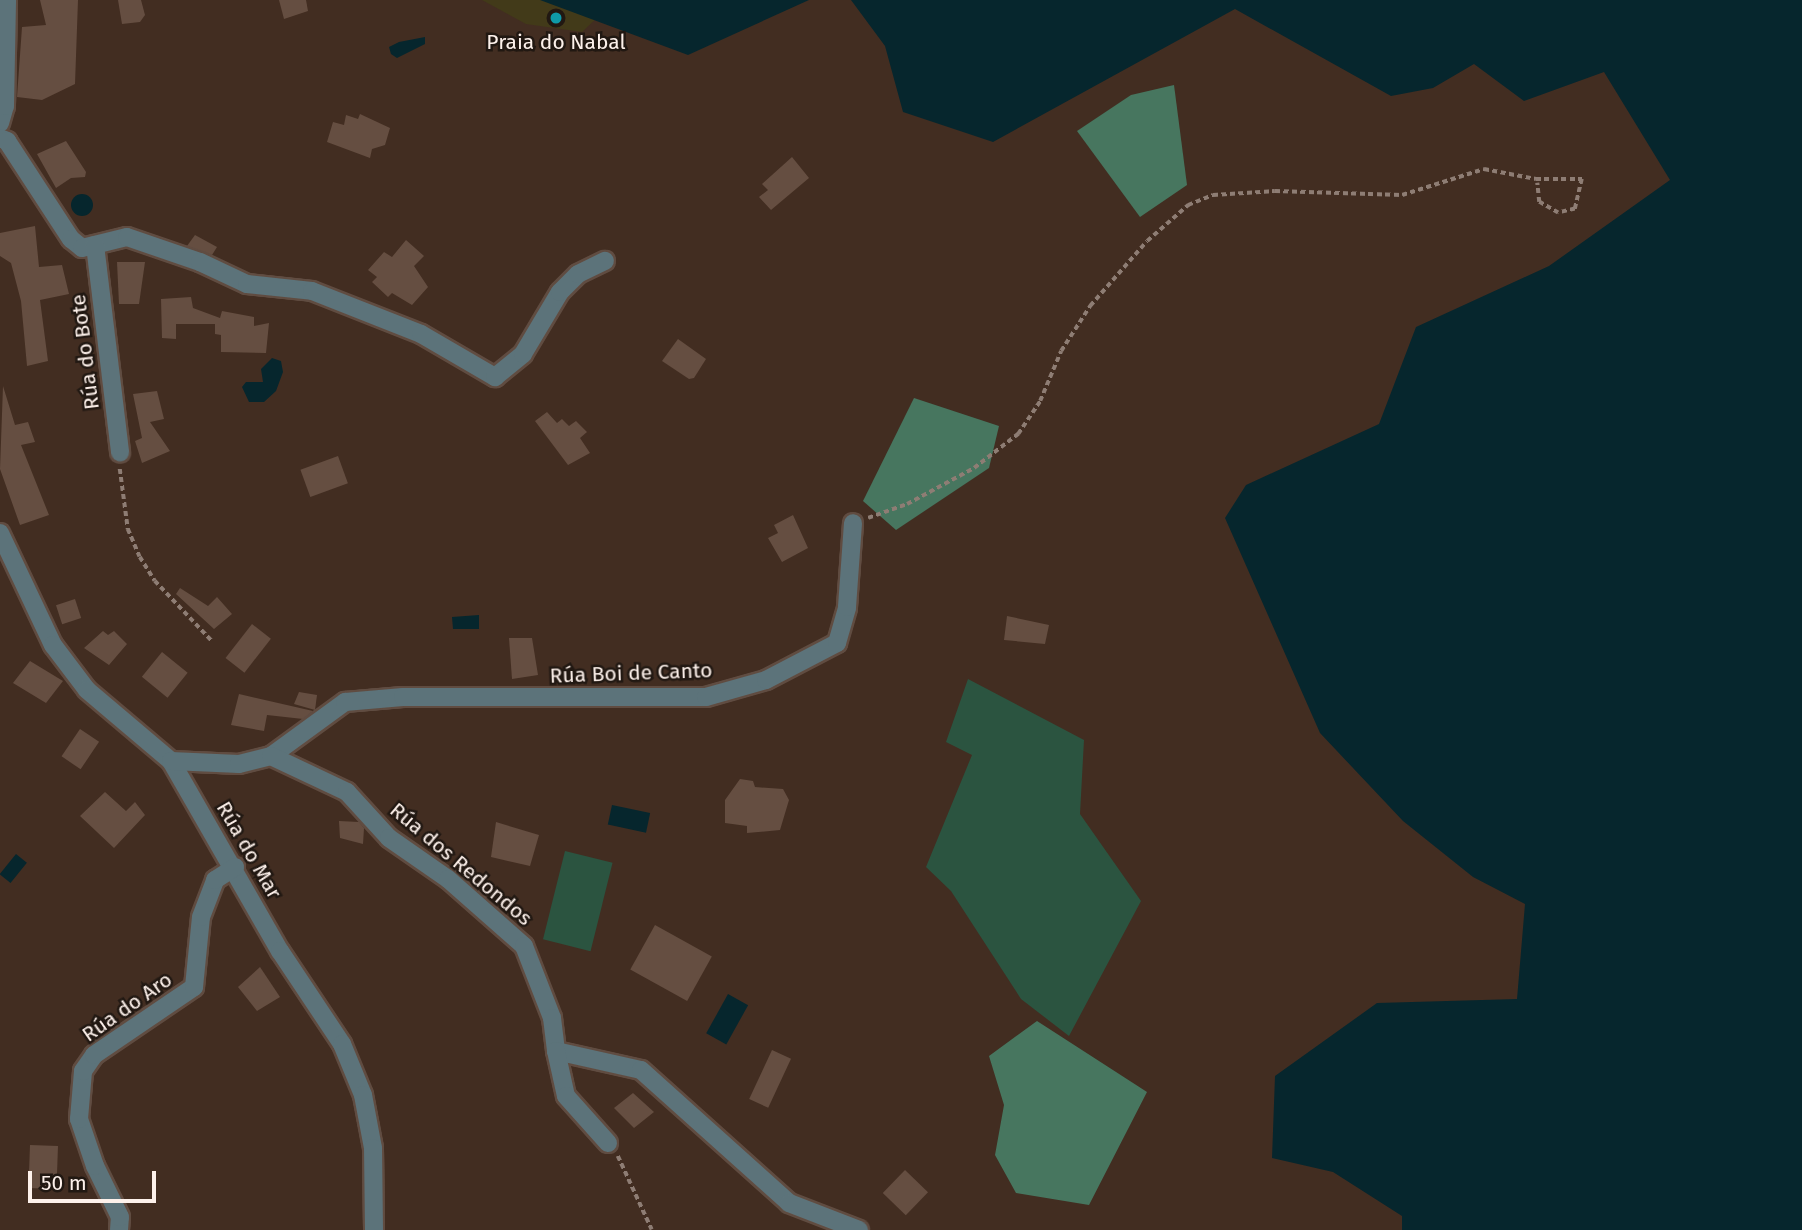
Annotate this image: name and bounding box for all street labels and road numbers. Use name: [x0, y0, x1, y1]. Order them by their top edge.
street label: Rúa do Bote: [65, 293, 105, 411]
street label: Rúa Boi de Canto: [549, 658, 713, 688]
street label: Rúa do Mar: [211, 797, 287, 903]
street label: Rúa dos Redondos: [385, 797, 537, 931]
street label: Rúa do Aro: [77, 967, 177, 1047]

